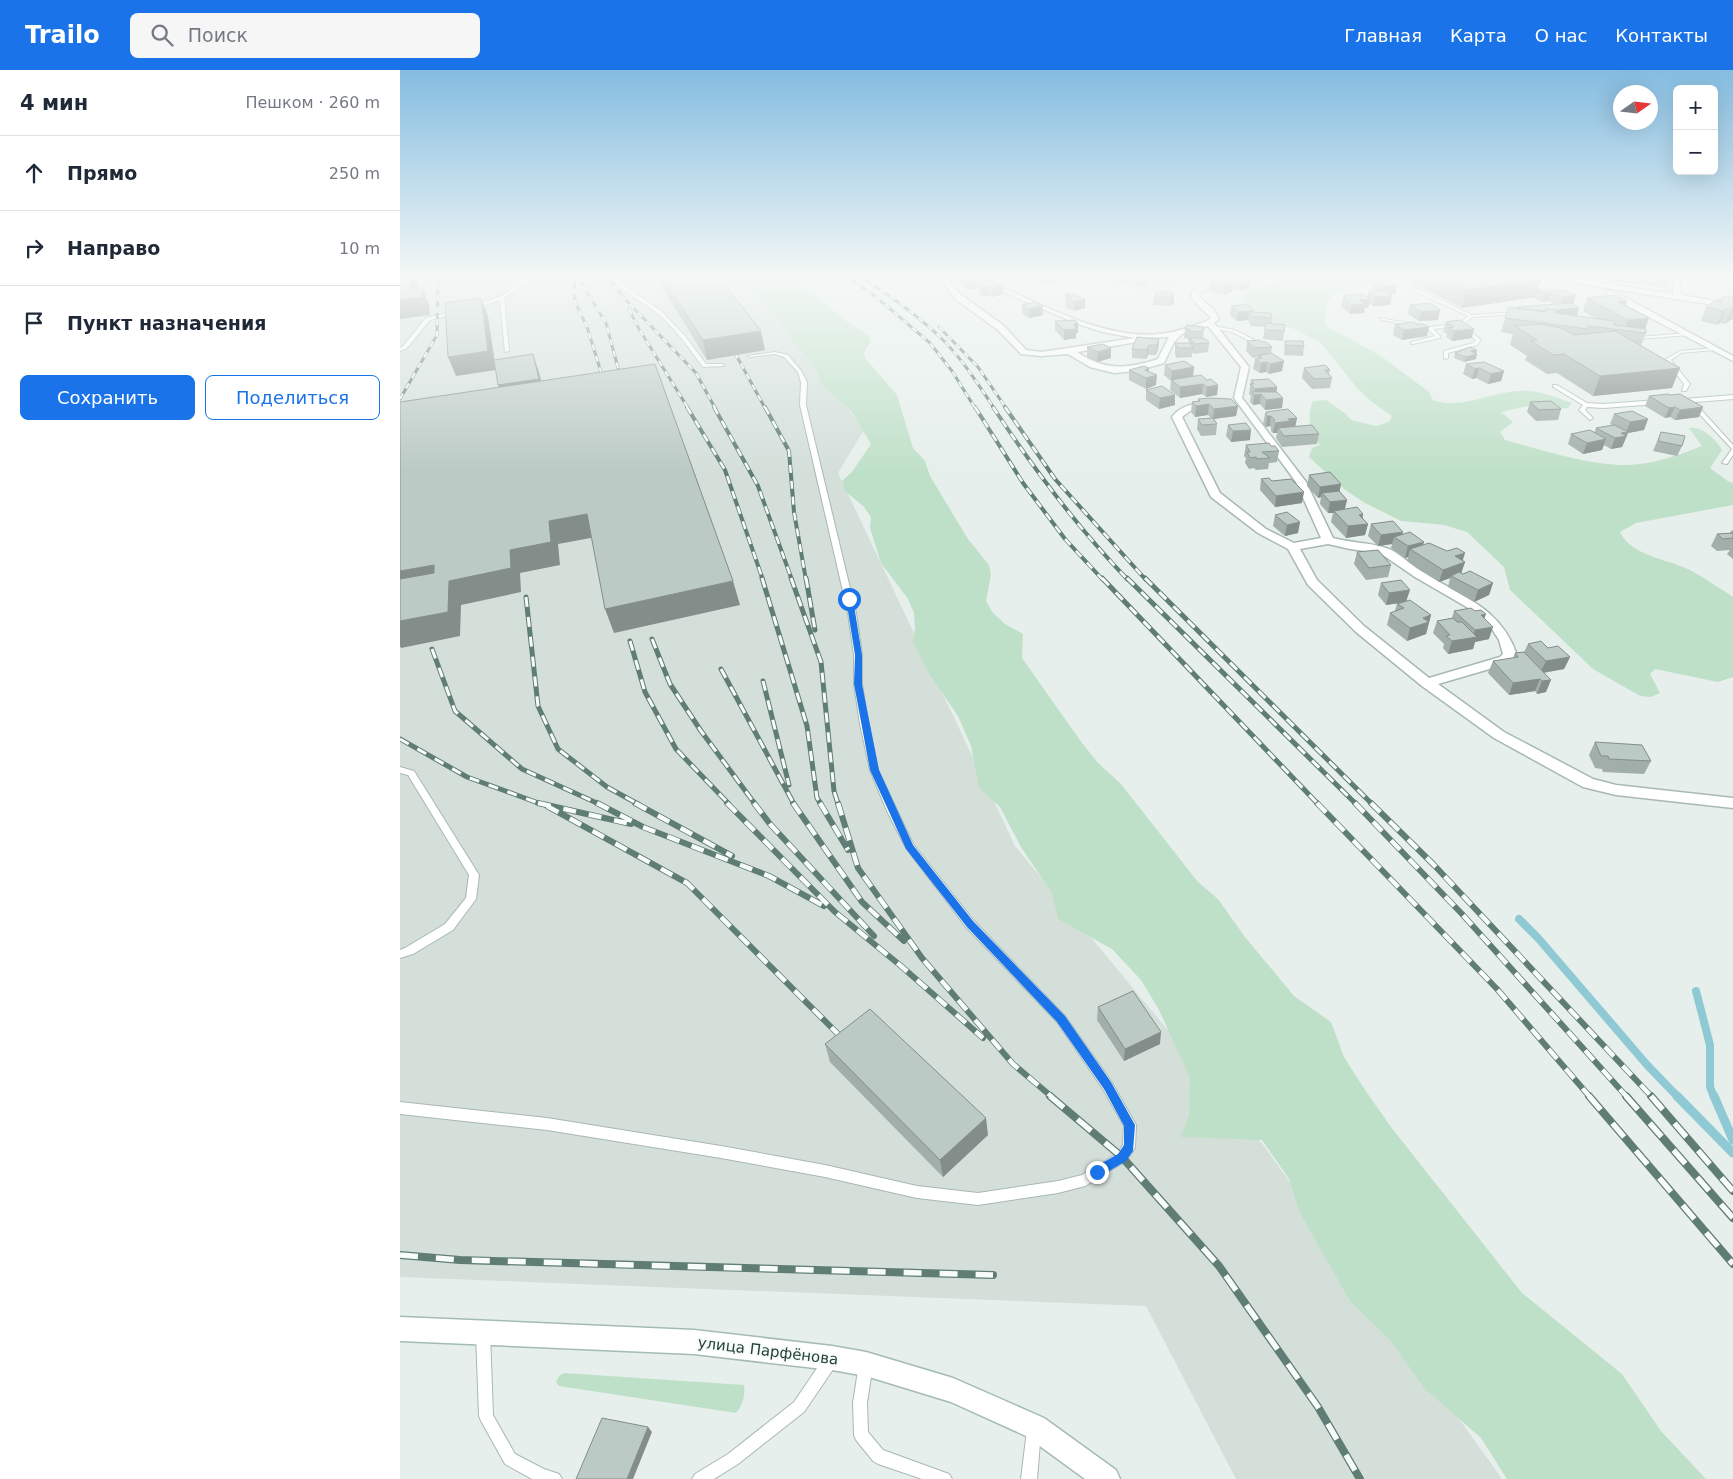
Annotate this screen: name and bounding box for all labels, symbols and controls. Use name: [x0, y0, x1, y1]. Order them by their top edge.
search box: [130, 13, 480, 58]
text: Trailo: [25, 21, 100, 49]
icon: search: [148, 21, 176, 49]
text: Поиск: [188, 24, 248, 46]
text: Главная: [1344, 25, 1422, 46]
text: Карта: [1450, 25, 1507, 46]
text: О нас: [1535, 25, 1587, 46]
text: Контакты: [1615, 25, 1708, 46]
north arrow: [1613, 85, 1658, 130]
map controls: [1673, 85, 1718, 175]
button: +: [1673, 85, 1718, 130]
text: 4 мин: [20, 91, 88, 115]
text: Пешком · 260 m: [245, 93, 380, 112]
button: −: [1673, 130, 1718, 175]
icon: ahead: [20, 159, 48, 187]
text: Прямо: [67, 162, 137, 184]
text: 250 m: [329, 164, 380, 183]
icon: right: [20, 234, 48, 262]
text: Направо: [67, 237, 160, 259]
text: 10 m: [339, 239, 380, 258]
icon: arrive: [20, 309, 48, 337]
text: Пункт назначения: [67, 312, 266, 334]
button: Сохранить: [20, 375, 195, 420]
button: Поделиться: [205, 375, 380, 420]
route start: [838, 588, 861, 611]
route end: [1086, 1161, 1109, 1184]
street label: улица Парфёнова: [697, 1333, 839, 1369]

